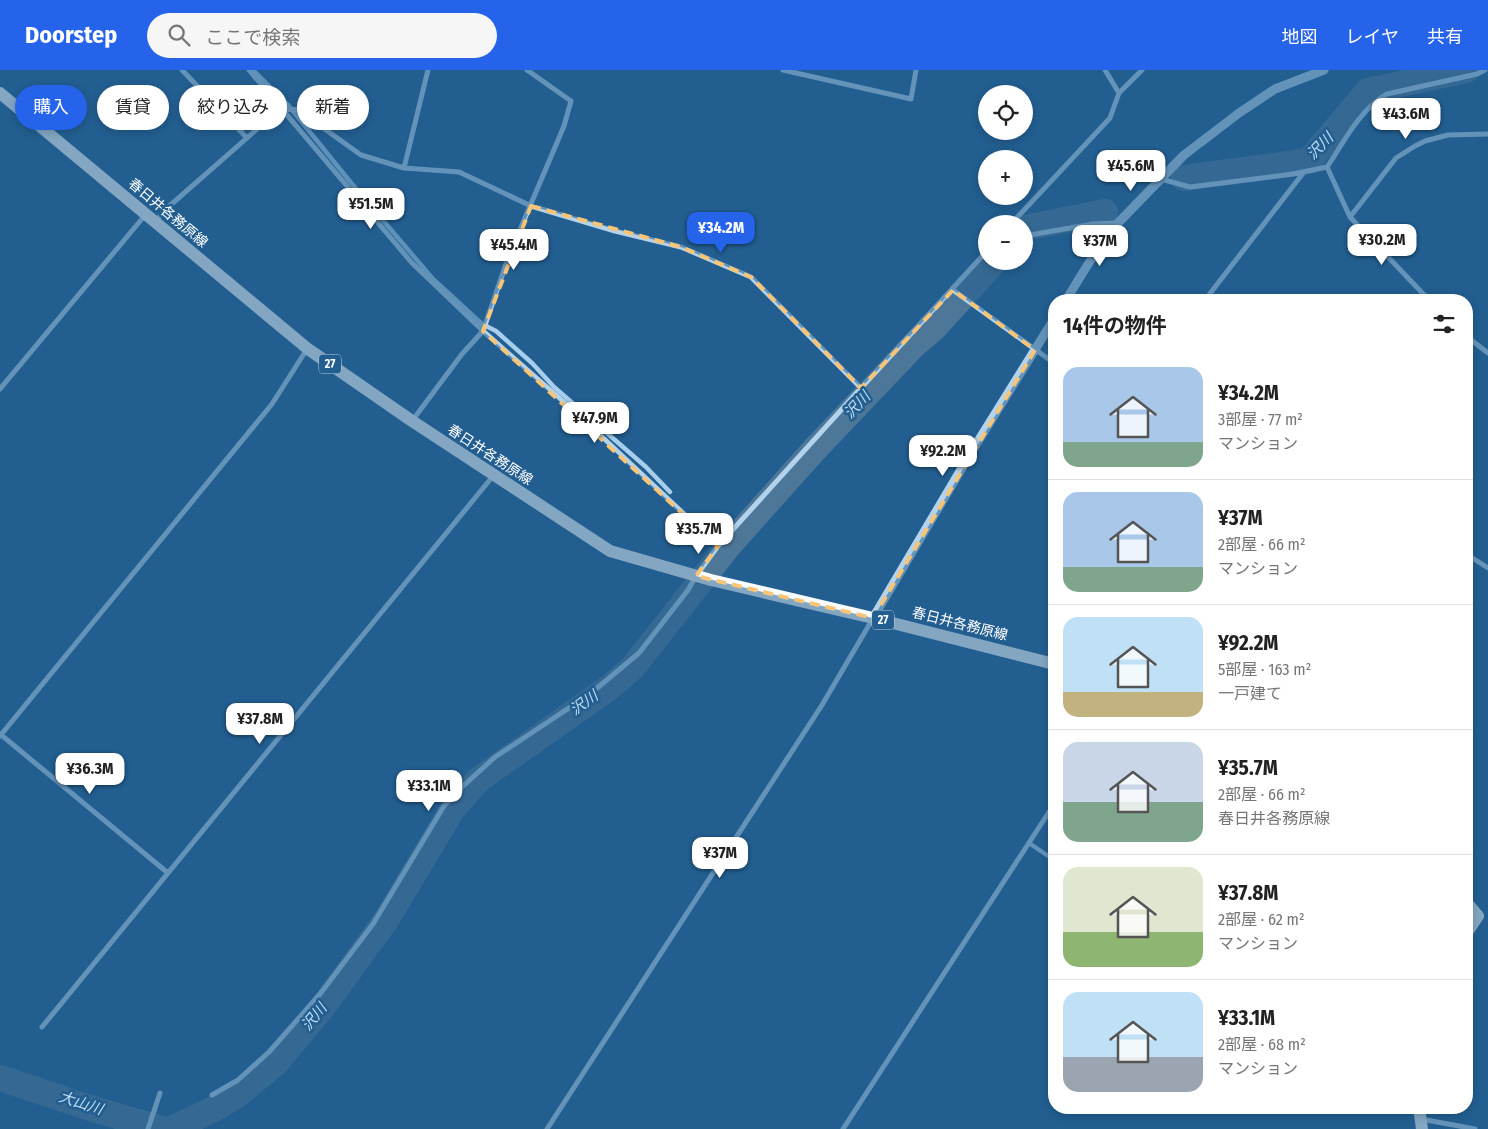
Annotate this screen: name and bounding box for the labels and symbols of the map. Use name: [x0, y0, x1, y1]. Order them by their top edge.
pin: ¥43.6M: [1365, 98, 1447, 140]
water label: 沢川: [1303, 128, 1338, 163]
pin: ¥45.6M: [1090, 150, 1172, 192]
street label: 春日井各務原線: [125, 175, 211, 251]
pin: ¥51.5M: [330, 188, 412, 230]
pin: ¥34.2M: [680, 212, 762, 254]
pin: ¥37M: [1070, 224, 1130, 267]
pin: ¥30.2M: [1341, 224, 1423, 266]
pin: ¥45.4M: [473, 228, 555, 271]
road number: 27: [319, 354, 341, 374]
water label: 沢川: [840, 386, 875, 422]
pin: ¥47.9M: [554, 402, 636, 444]
street label: 春日井各務原線: [444, 421, 536, 489]
pin: ¥92.2M: [902, 434, 984, 477]
pin: ¥35.7M: [658, 512, 740, 555]
street label: 春日井各務原線: [910, 604, 1010, 644]
road number: 27: [872, 610, 894, 630]
water label: 沢川: [567, 686, 603, 719]
pin: ¥37.8M: [219, 702, 301, 745]
pin: ¥36.3M: [49, 752, 131, 795]
pin: ¥33.1M: [388, 770, 470, 812]
pin: ¥37M: [690, 836, 750, 879]
water label: 沢川: [298, 998, 332, 1034]
water label: 大山川: [57, 1087, 107, 1119]

